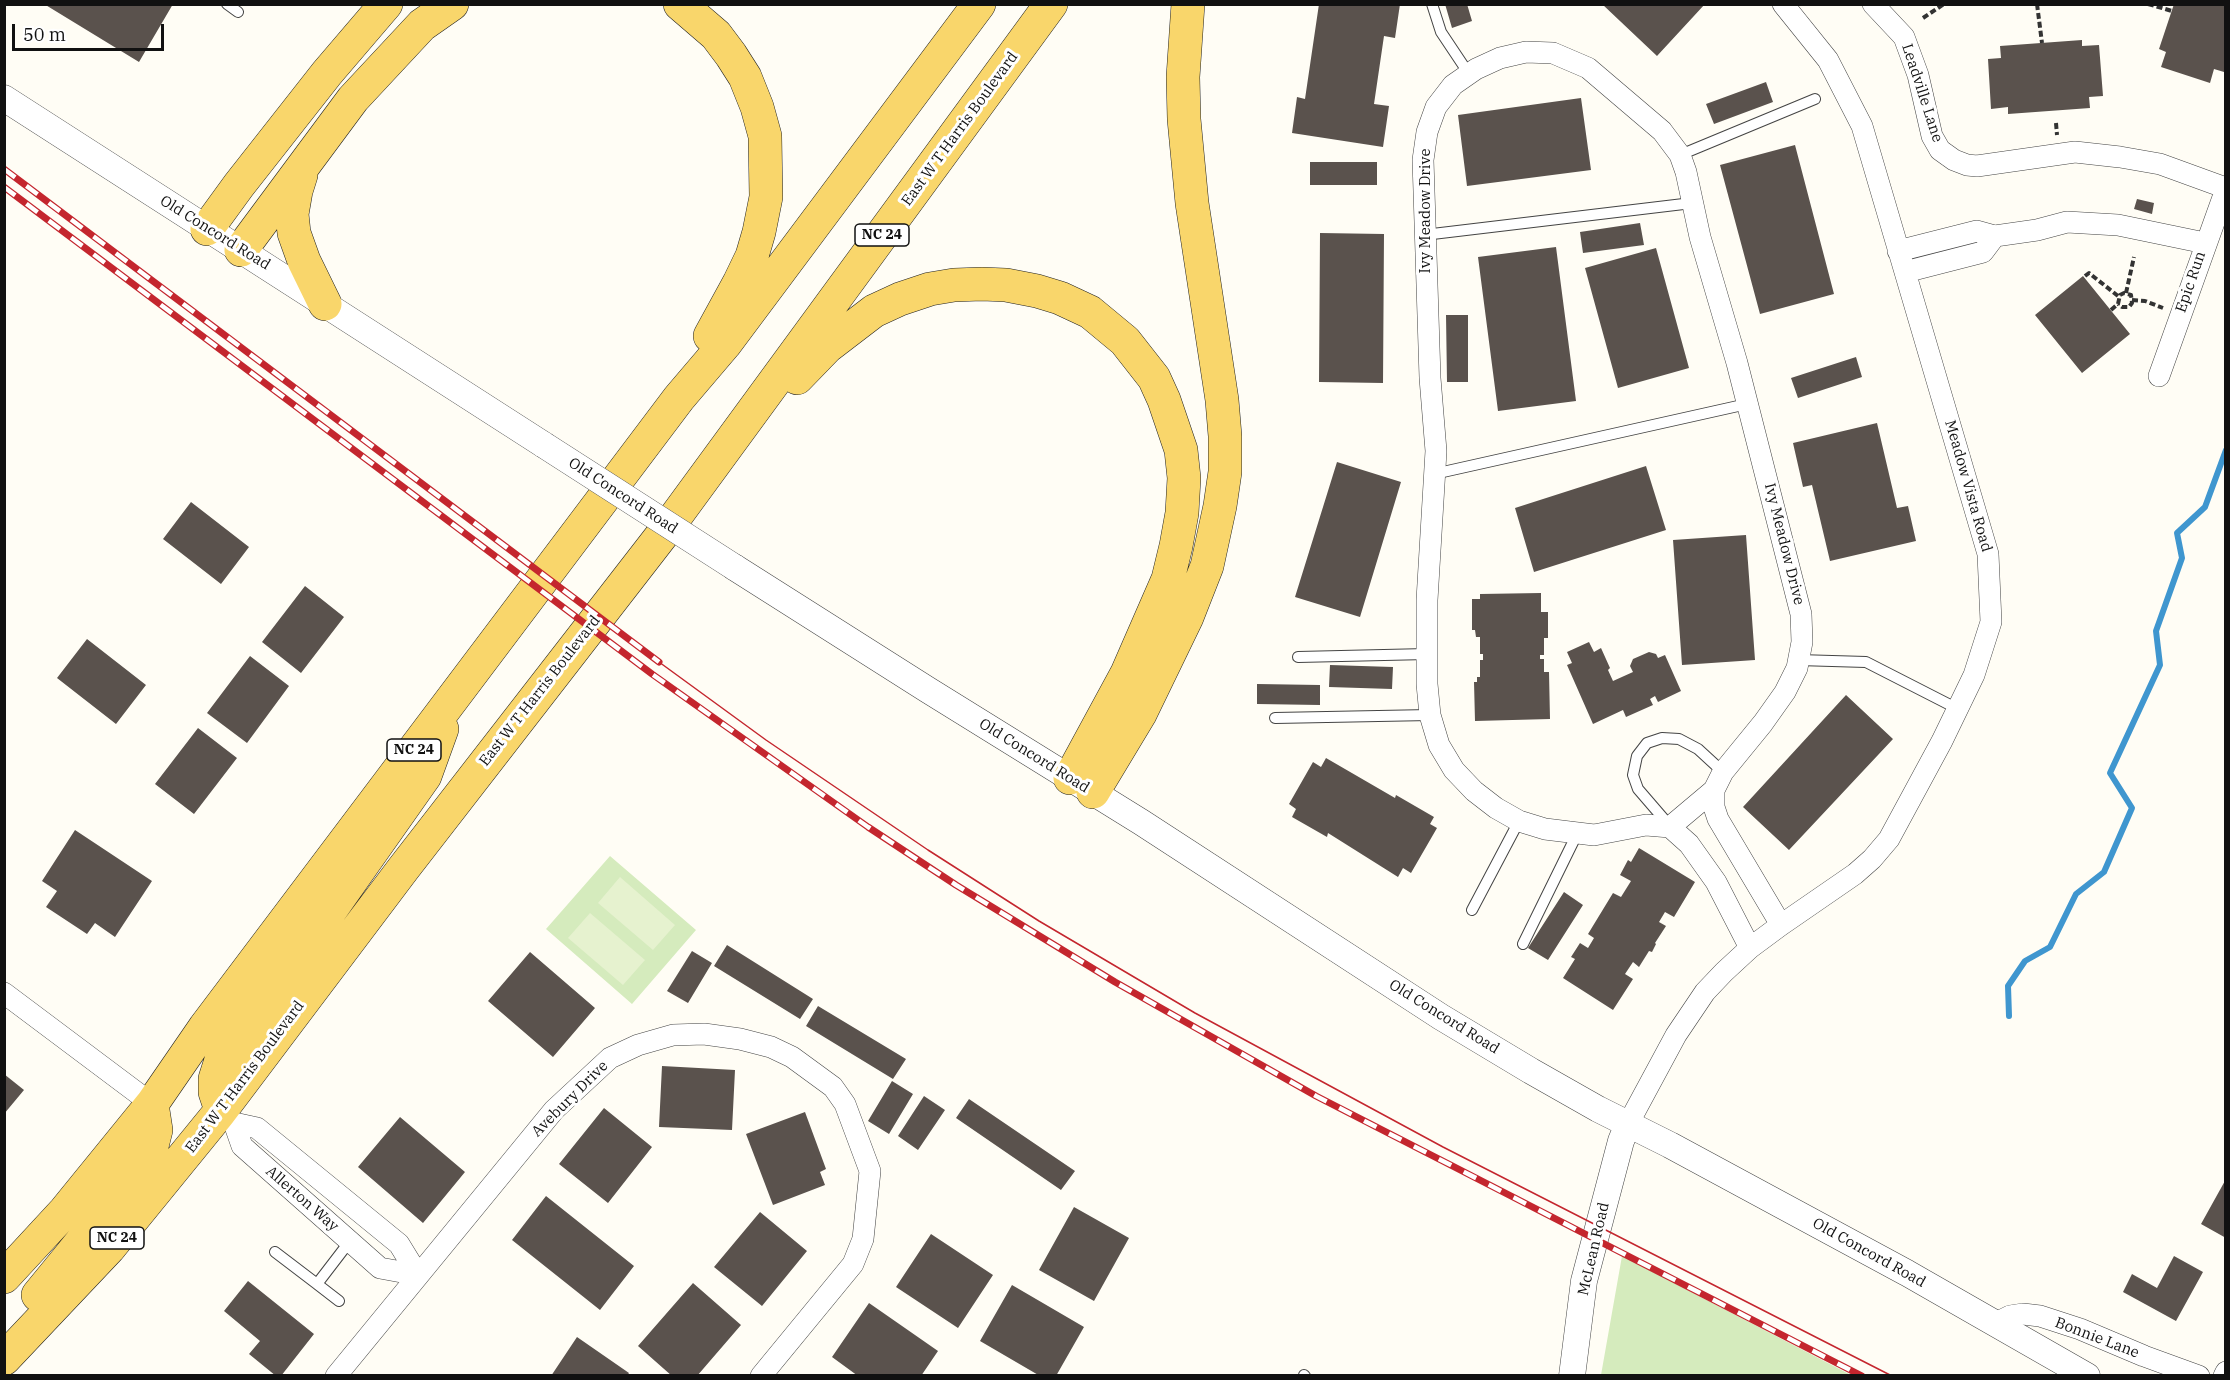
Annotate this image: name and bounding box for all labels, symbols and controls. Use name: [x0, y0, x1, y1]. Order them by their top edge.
scale bar: [15, 12, 166, 50]
text: 50 m: [23, 23, 66, 46]
street label: Leadville Lane: [1898, 42, 1946, 144]
street label: East W T Harris Boulevard: [898, 48, 1022, 210]
street label: Ivy Meadow Drive: [1417, 149, 1435, 273]
street label: Old Concord Road: [157, 192, 273, 274]
road number: NC 24: [855, 224, 909, 246]
street label: Epic Run: [2172, 249, 2210, 315]
street label: Meadow Vista Road: [1941, 418, 1995, 554]
street label: Old Concord Road: [565, 454, 681, 538]
street label: Ivy Meadow Drive: [1760, 481, 1808, 607]
street label: East W T Harris Boulevard: [476, 612, 604, 770]
street label: Old Concord Road: [976, 715, 1092, 797]
road number: NC 24: [387, 739, 441, 761]
street label: Old Concord Road: [1386, 976, 1502, 1058]
street label: East W T Harris Boulevard: [182, 997, 308, 1157]
street label: Avebury Drive: [528, 1057, 612, 1141]
street label: Allerton Way: [262, 1163, 342, 1235]
street label: McLean Road: [1575, 1201, 1613, 1297]
street label: Old Concord Road: [1809, 1214, 1929, 1292]
road number: NC 24: [90, 1227, 144, 1249]
street label: Bonnie Lane: [2052, 1314, 2142, 1362]

